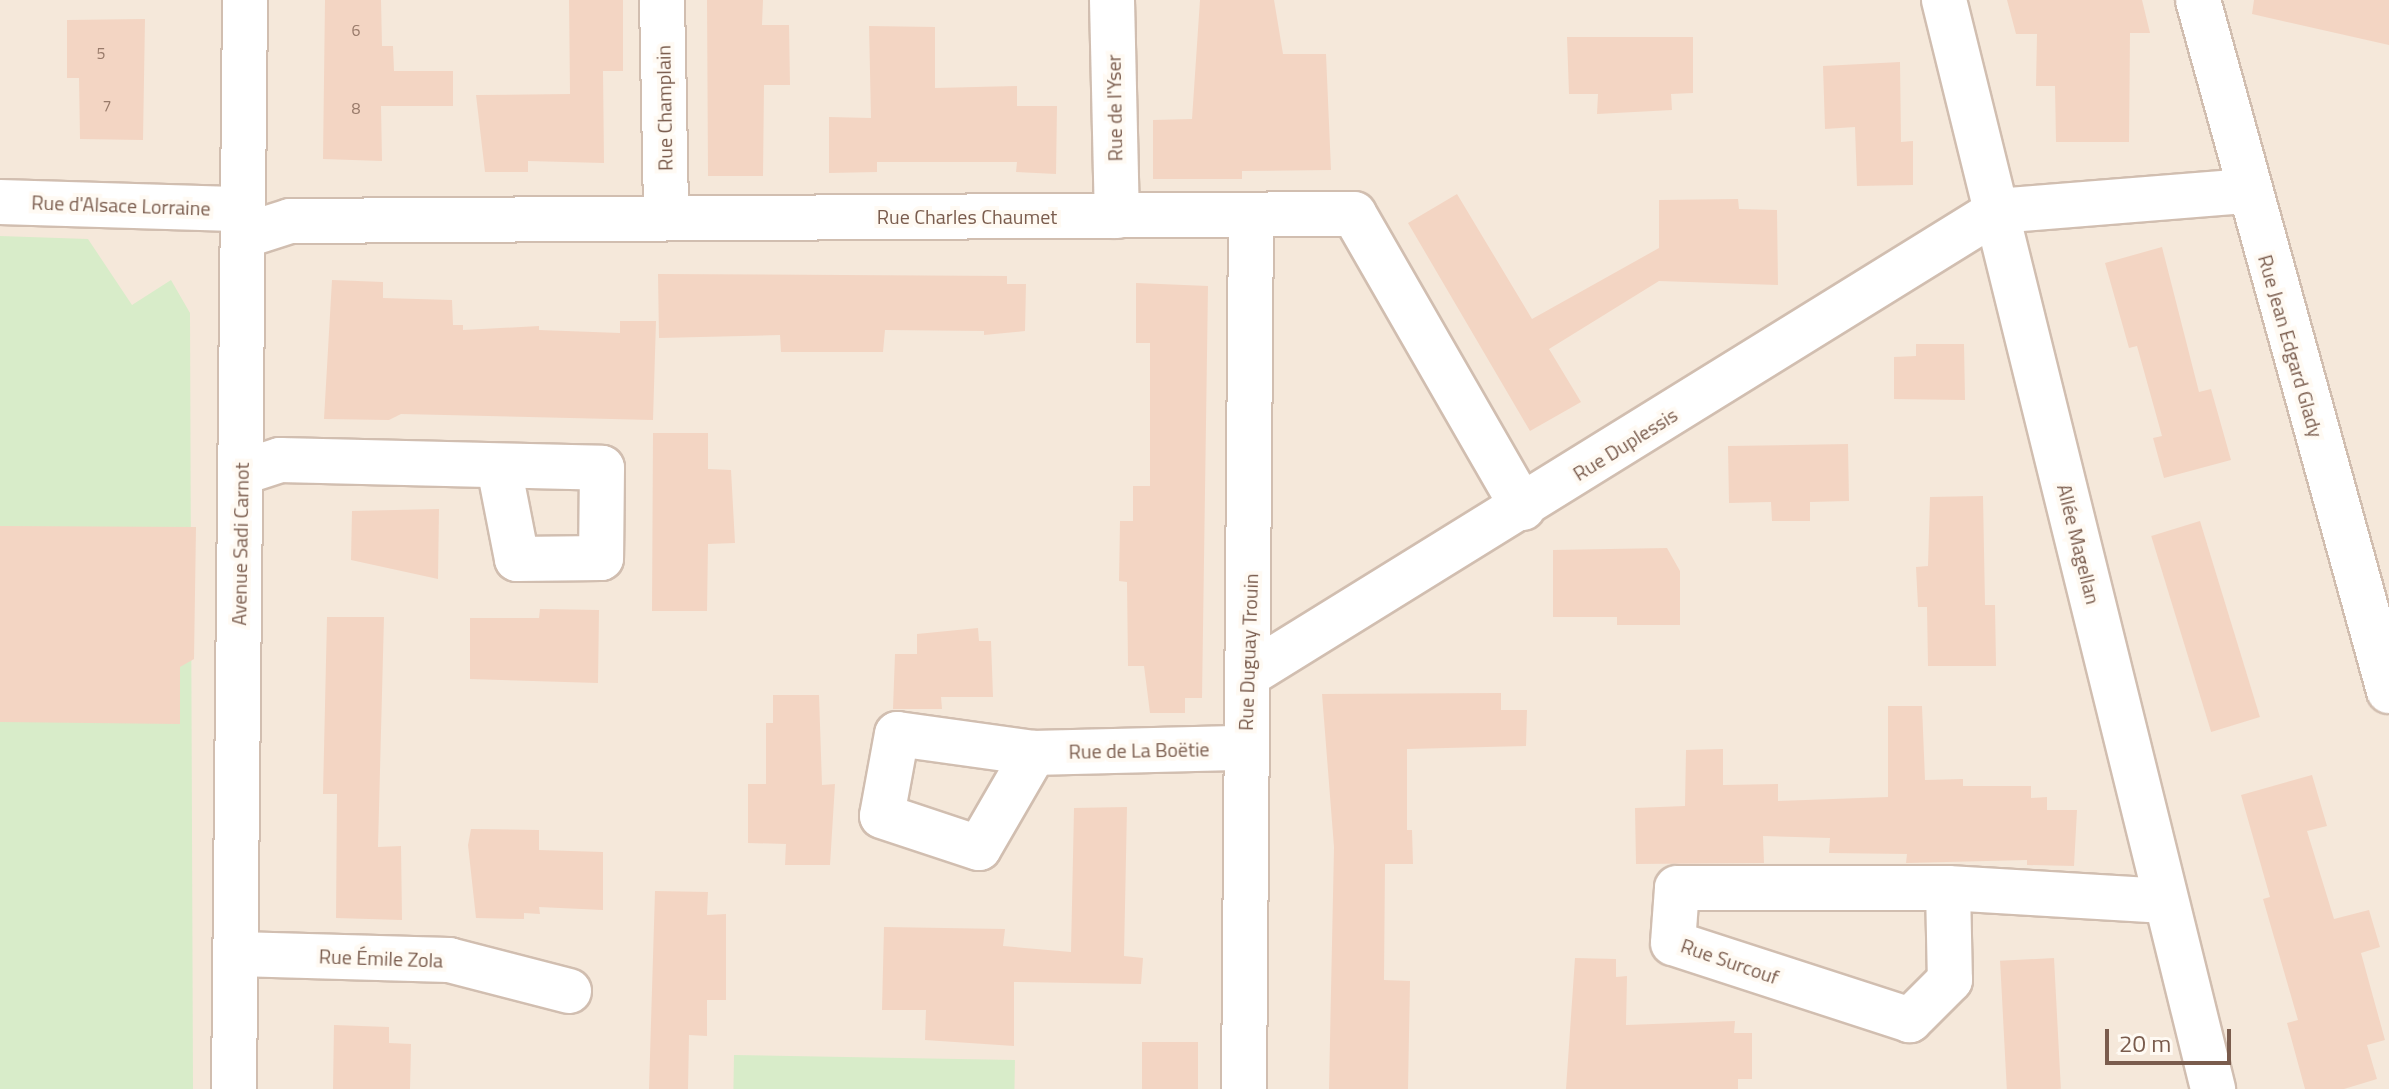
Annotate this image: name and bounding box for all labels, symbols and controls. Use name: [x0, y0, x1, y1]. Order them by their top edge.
house number: 6: [352, 20, 360, 40]
house number: 5: [97, 43, 105, 63]
street label: Rue Champlain: [651, 45, 677, 171]
street label: Rue de l'Yser: [1101, 54, 1127, 162]
house number: 7: [103, 95, 111, 115]
house number: 8: [352, 98, 360, 118]
street label: Rue d'Alsace Lorraine: [31, 190, 211, 220]
street label: Rue Charles Chaumet: [877, 204, 1057, 228]
street label: Rue Jean Edgard Glady: [2253, 252, 2329, 440]
street label: Rue Duplessis: [1568, 402, 1682, 486]
street label: Avenue Sadi Carnot: [227, 462, 253, 626]
street label: Allée Magellan: [2052, 481, 2106, 607]
street label: Rue Duguay Trouin: [1233, 573, 1263, 731]
street label: Rue de La Boëtie: [1068, 737, 1210, 763]
street label: Rue Surcouf: [1678, 933, 1782, 989]
street label: Rue Émile Zola: [318, 944, 444, 972]
scale bar: [2109, 1013, 2235, 1063]
text: 20 m: [2119, 1025, 2171, 1061]

